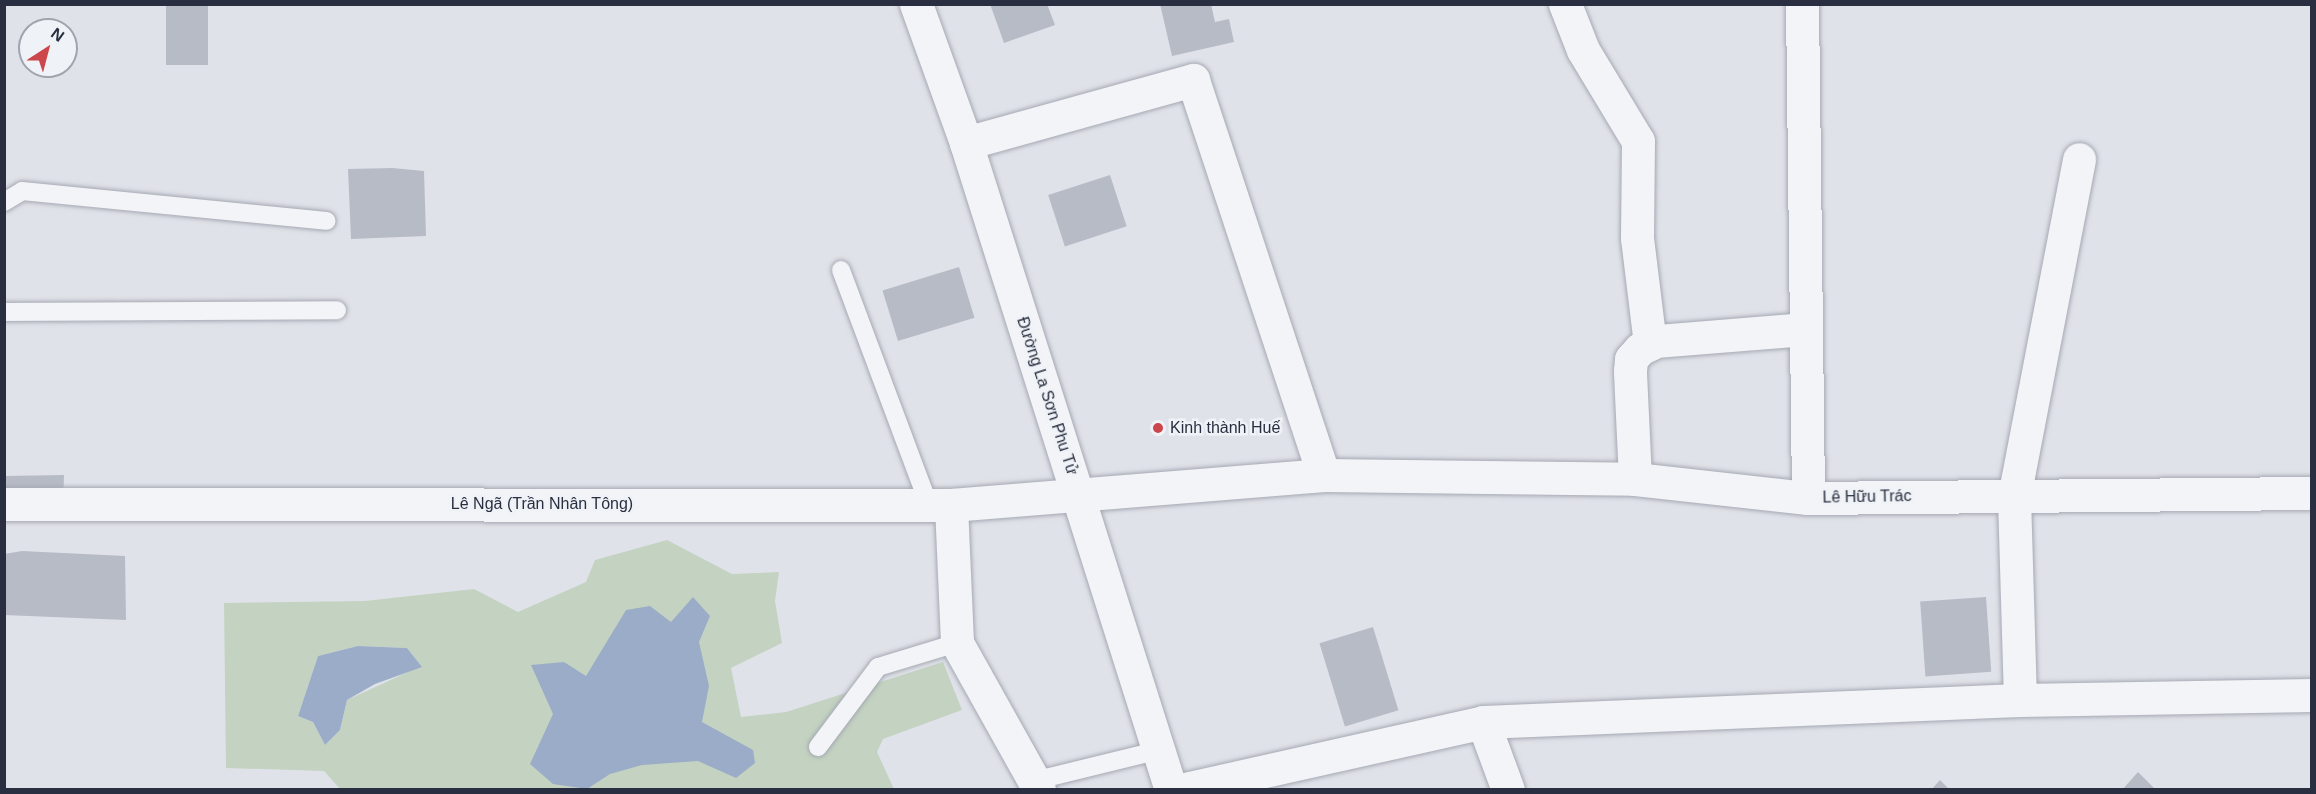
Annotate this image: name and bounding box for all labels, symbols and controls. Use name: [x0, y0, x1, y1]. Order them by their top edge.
north arrow: [18, 18, 78, 78]
text: N: [48, 24, 67, 45]
street label: Đường La Sơn Phu Tử: [1012, 315, 1082, 477]
place label: Kinh thành Huế: [1170, 418, 1280, 438]
marker: Kinh thành Huế: [1151, 421, 1165, 435]
street label: Lê Hữu Trác: [1822, 487, 1912, 507]
street label: Lê Ngã (Trần Nhân Tông): [451, 494, 633, 514]

